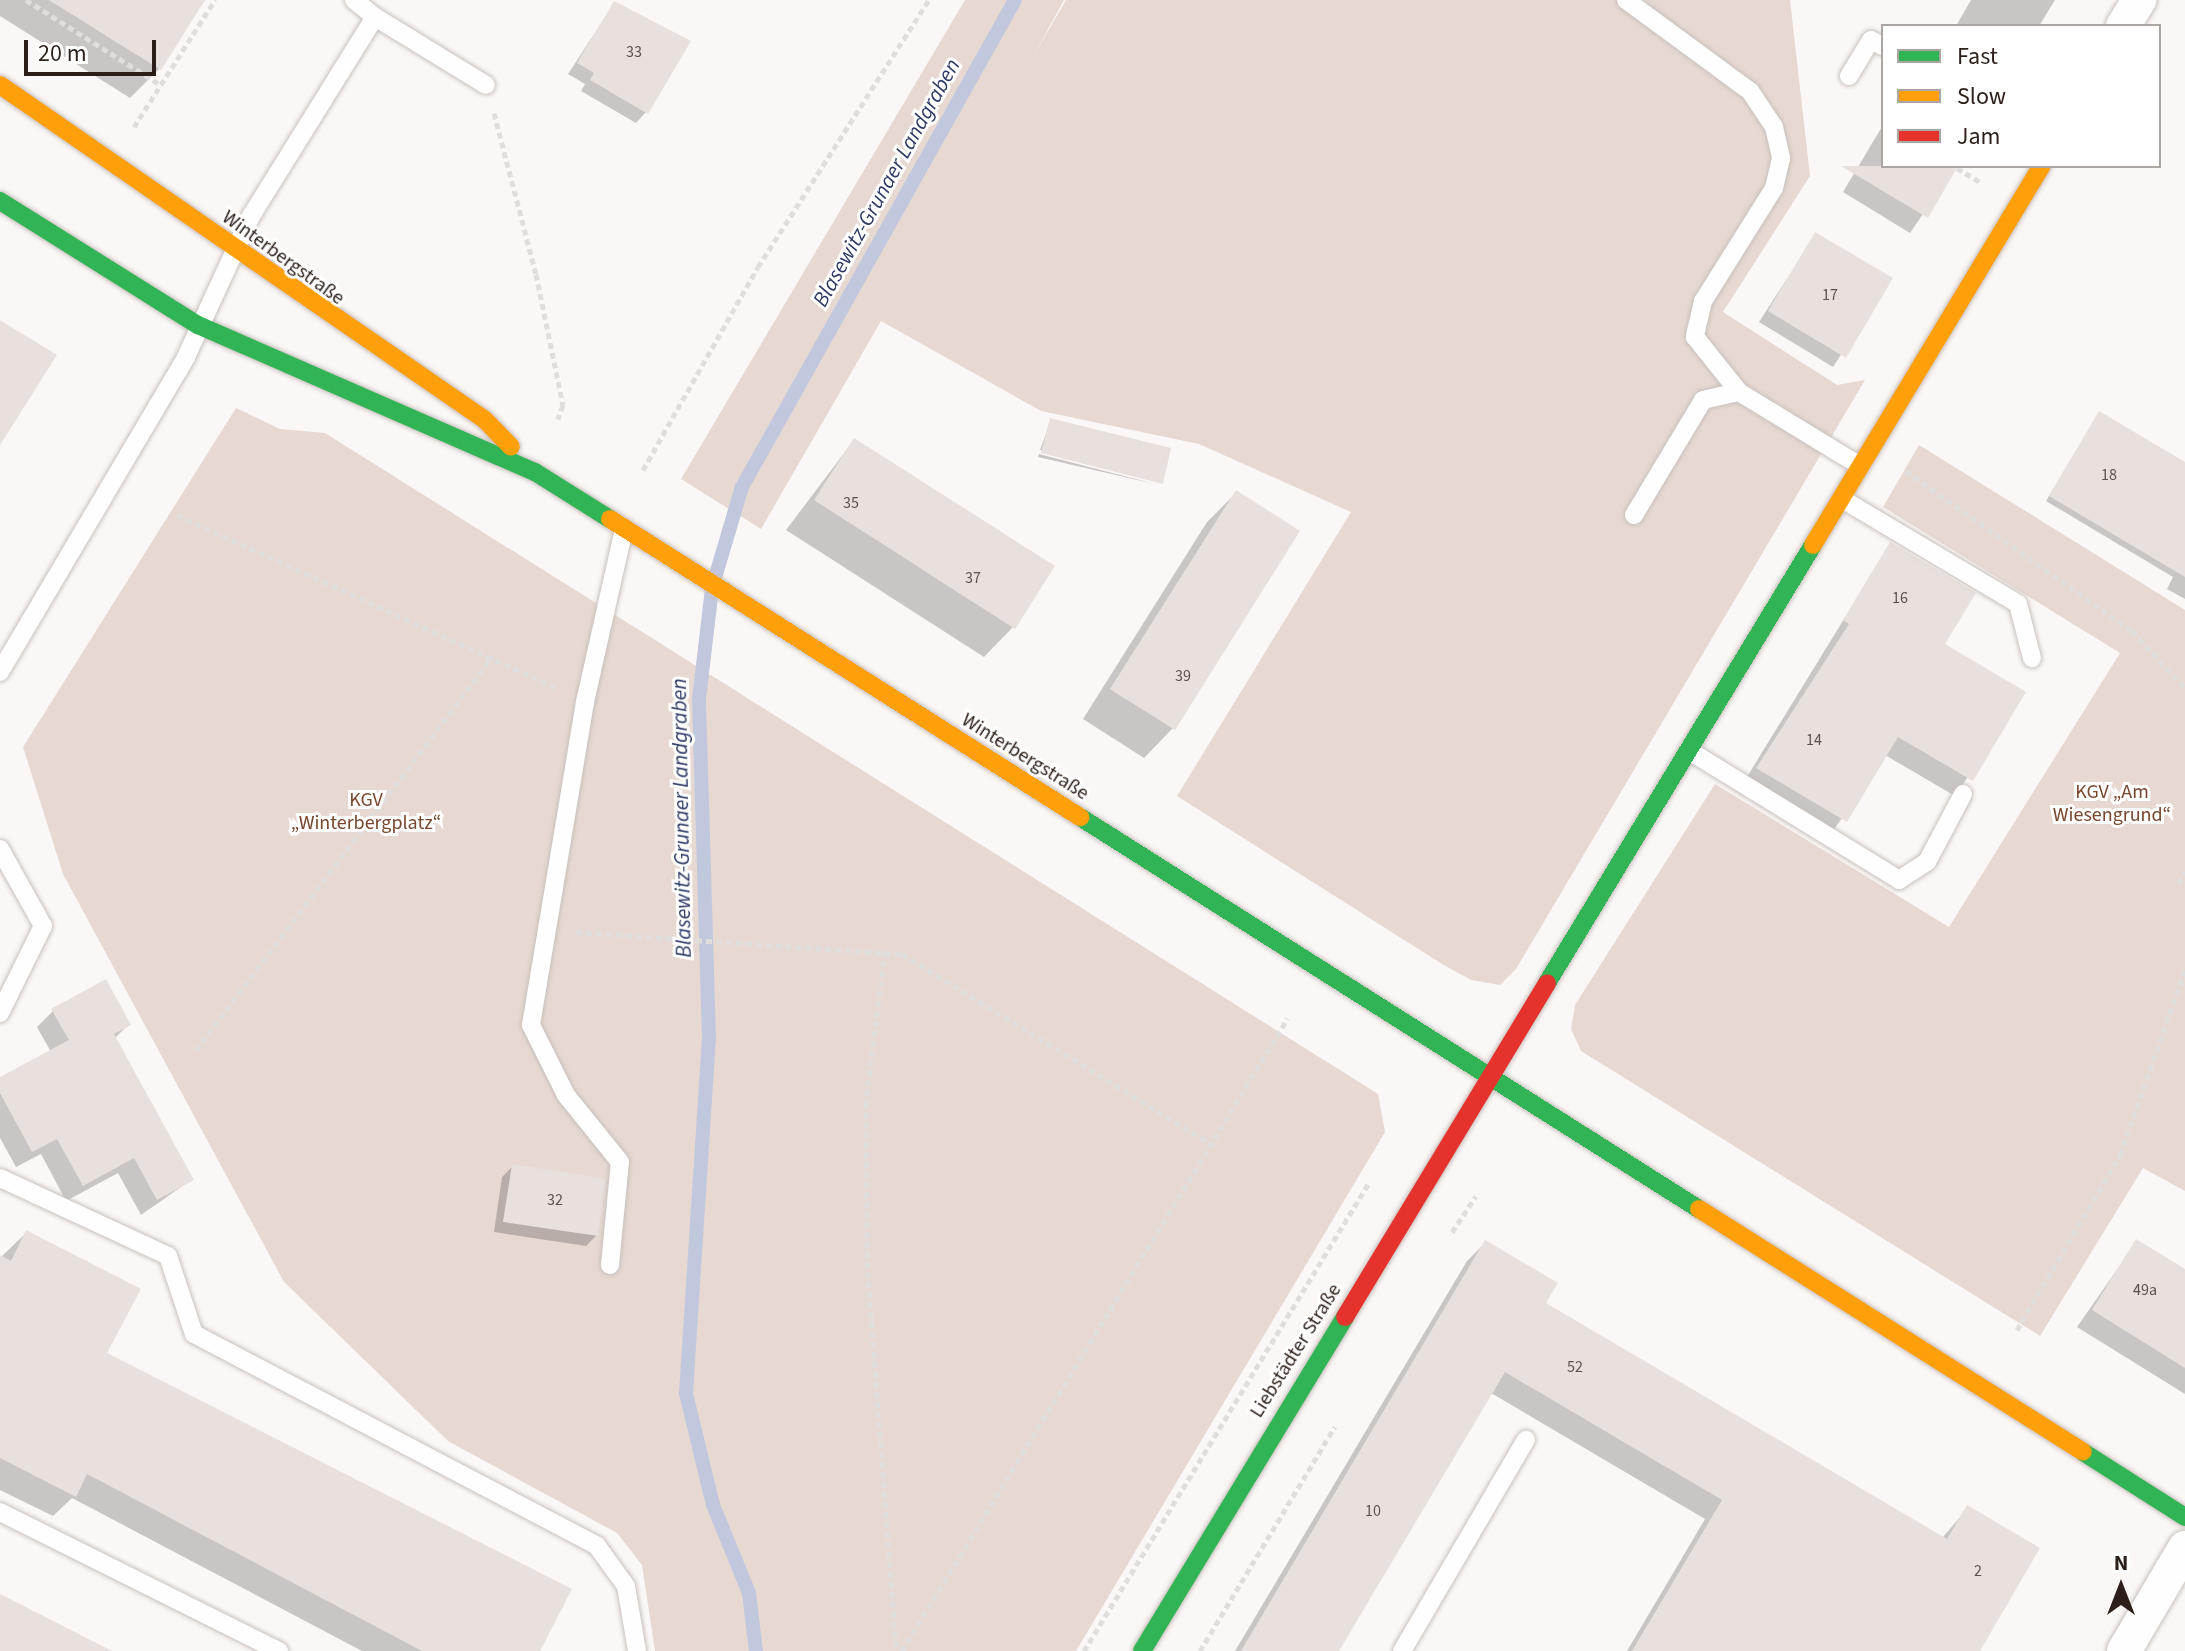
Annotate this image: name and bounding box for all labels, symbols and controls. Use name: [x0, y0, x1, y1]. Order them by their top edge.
scale bar: [28, 24, 160, 74]
legend: [1881, 24, 2161, 168]
text: 20 m: [38, 36, 87, 71]
text: Fast: [1957, 39, 1998, 74]
house number: 33: [626, 42, 642, 62]
water label: Blasewitz‐Grunaer Landgraben: [808, 54, 966, 312]
text: Slow: [1957, 79, 2006, 114]
text: Jam: [1957, 119, 2001, 154]
street label: Winterbergstraße: [217, 206, 349, 310]
house number: 17: [1822, 285, 1838, 305]
house number: 18: [2101, 465, 2117, 485]
house number: 35: [843, 493, 859, 513]
house number: 37: [965, 568, 981, 588]
house number: 16: [1892, 588, 1908, 608]
house number: 39: [1175, 666, 1191, 686]
water label: Blasewitz‐Grunaer Landgraben: [666, 678, 698, 958]
street label: Winterbergstraße: [957, 708, 1093, 806]
house number: 14: [1806, 730, 1822, 750]
park label: KGV „Am Wiesengrund“: [2053, 781, 2171, 828]
park label: KGV „Winterbergplatz“: [291, 789, 441, 836]
house number: 32: [547, 1190, 563, 1210]
street label: Liebstädter Straße: [1245, 1280, 1347, 1422]
house number: 49a: [2133, 1280, 2157, 1300]
house number: 52: [1567, 1357, 1583, 1377]
house number: 10: [1365, 1501, 1381, 1521]
north arrow: [2081, 1547, 2161, 1627]
text: N: [2114, 1547, 2128, 1579]
house number: 2: [1974, 1561, 1982, 1581]

